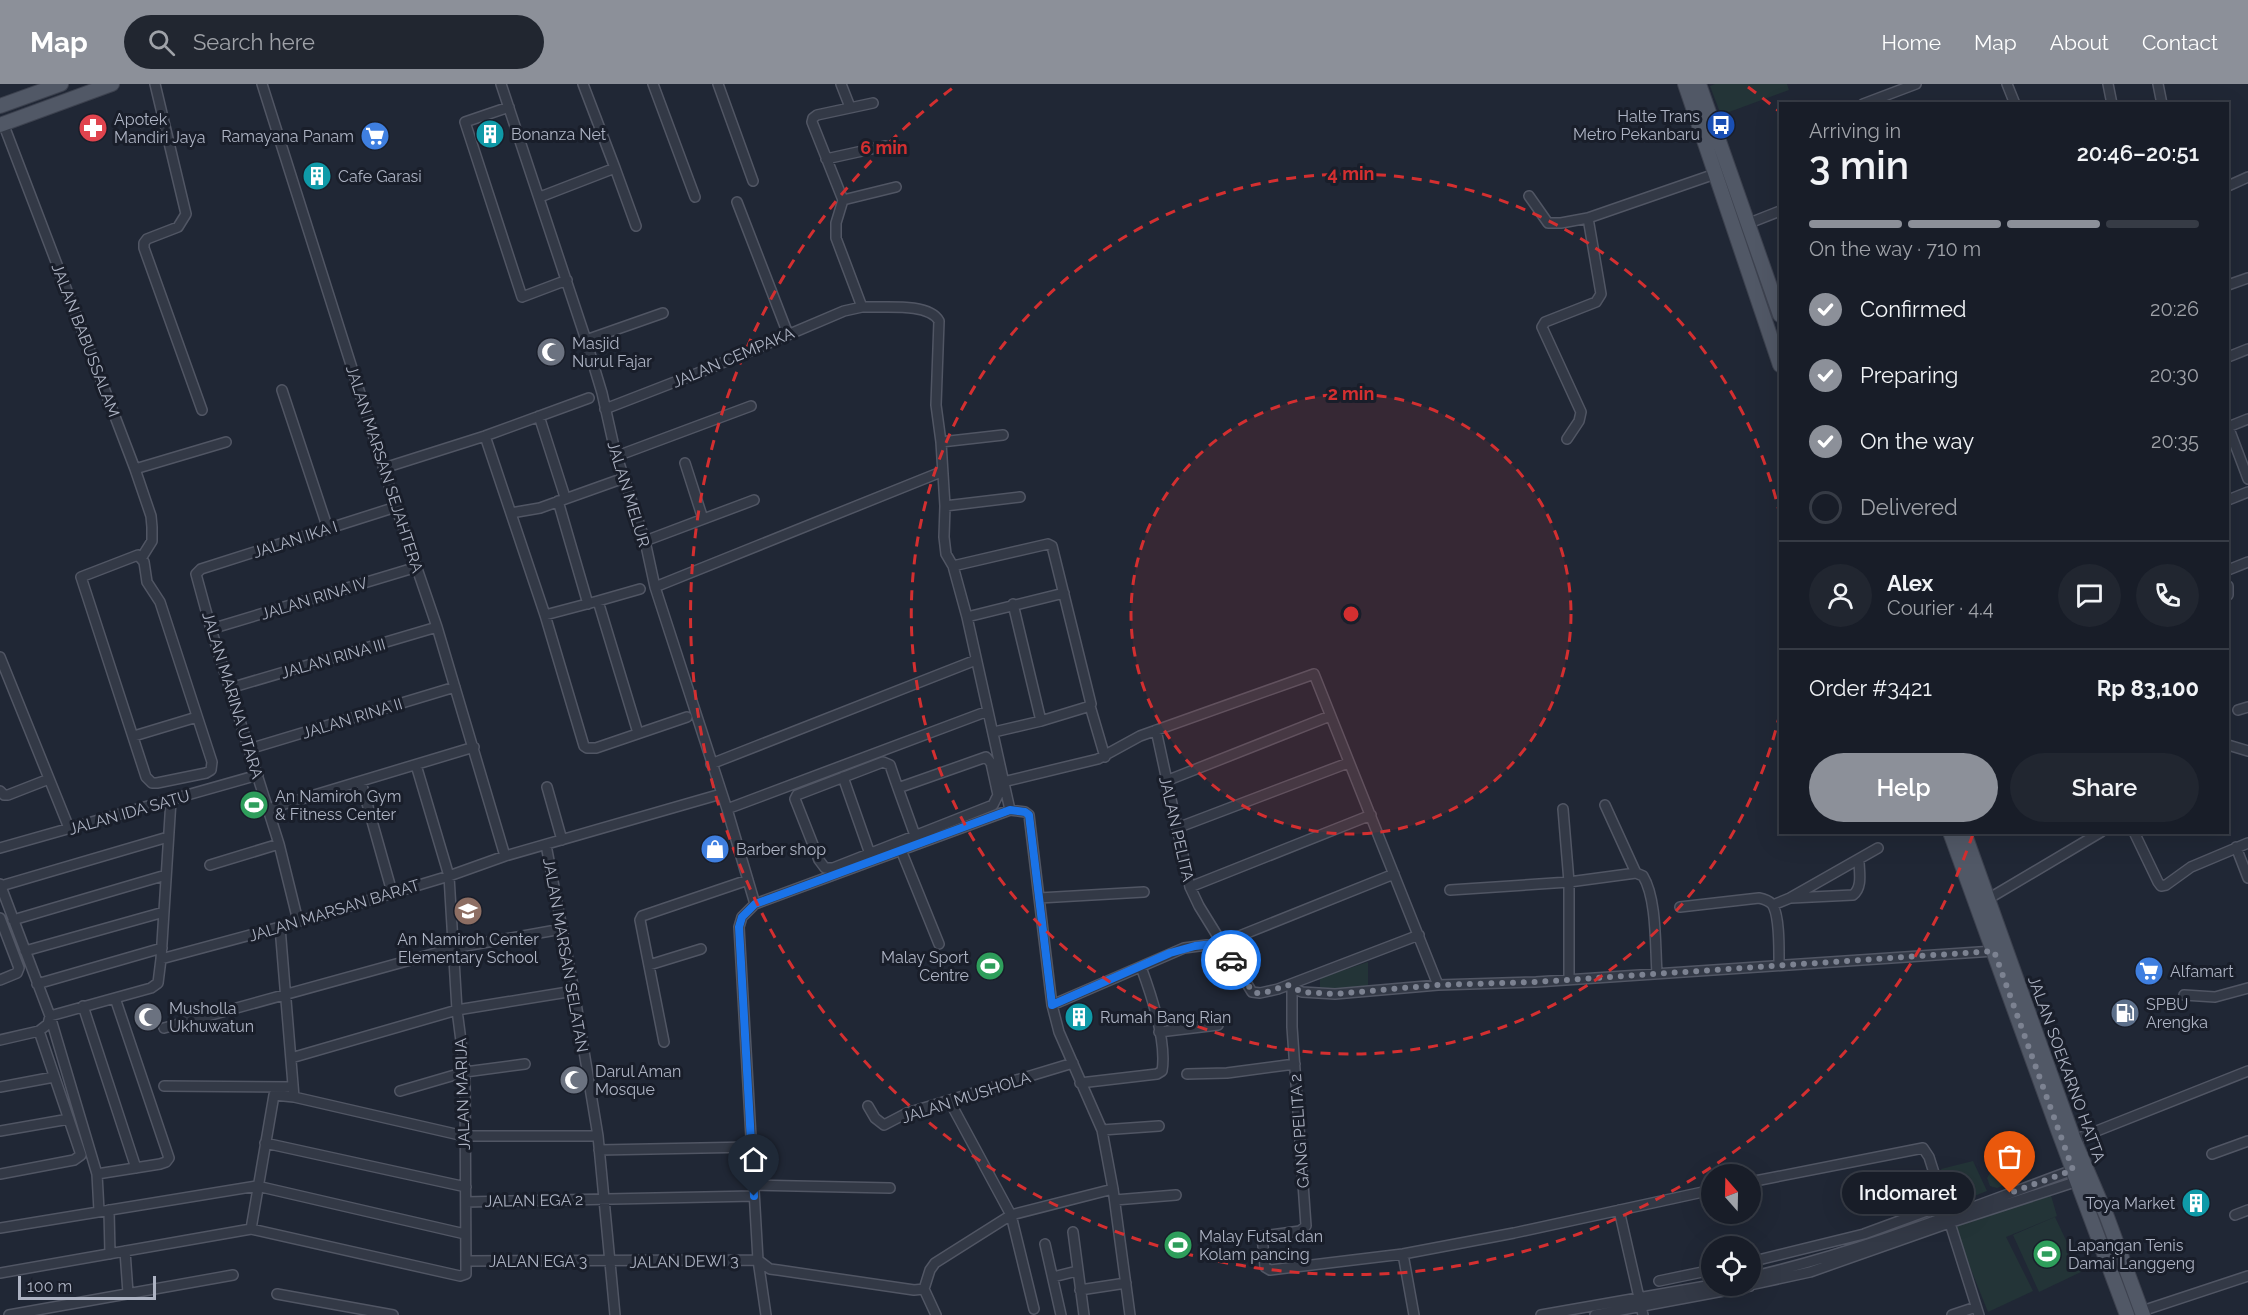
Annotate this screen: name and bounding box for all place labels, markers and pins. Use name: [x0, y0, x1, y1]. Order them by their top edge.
place label: Halte Trans Metro Pekanbaru: [1573, 107, 1700, 144]
bus stop icon: Halte Trans Metro Pekanbaru: [1705, 109, 1737, 141]
place label: Apotek Mandiri Jaya: [114, 110, 205, 147]
pharmacy icon: Apotek Mandiri Jaya: [77, 112, 109, 144]
building icon: Bonanza Net: [474, 118, 506, 150]
supermarket icon: Ramayana Panam: [359, 120, 391, 152]
place label: Bonanza Net: [511, 125, 607, 144]
place label: Ramayana Panam: [221, 127, 354, 146]
building icon: Cafe Garasi: [301, 160, 333, 192]
place label: Cafe Garasi: [338, 167, 422, 186]
place label: Masjid Nurul Fajar: [572, 334, 652, 371]
mosque icon: Masjid Nurul Fajar: [535, 336, 567, 368]
centre of rings: [1341, 604, 1361, 624]
place label: An Namiroh Gym & Fitness Center: [275, 787, 401, 824]
sports icon: An Namiroh Gym & Fitness Center: [238, 789, 270, 821]
shop icon: Barber shop: [699, 833, 731, 865]
place label: Barber shop: [736, 840, 826, 859]
school or university icon: An Namiroh Center Elementary School: [452, 895, 484, 927]
place label: An Namiroh Center Elementary School: [397, 930, 539, 967]
place label: Malay Sport Centre: [881, 948, 970, 985]
sports icon: Malay Sport Centre: [974, 950, 1006, 982]
supermarket icon: Alfamart: [2133, 955, 2165, 987]
place label: Alfamart: [2170, 962, 2234, 981]
place label: SPBU Arengka: [2146, 995, 2208, 1032]
fuel station icon: SPBU Arengka: [2109, 997, 2141, 1029]
place label: Musholla Ukhuwatun: [169, 999, 254, 1036]
mosque icon: Musholla Ukhuwatun: [132, 1001, 164, 1033]
building icon: Rumah Bang Rian: [1063, 1001, 1095, 1033]
place label: Rumah Bang Rian: [1100, 1008, 1231, 1027]
place label: Darul Aman Mosque: [595, 1062, 681, 1099]
mosque icon: Darul Aman Mosque: [558, 1064, 590, 1096]
pin: [1984, 1131, 2035, 1193]
pin: [728, 1134, 779, 1196]
callout: Indomaret: [1842, 1172, 1974, 1214]
building icon: Toya Market: [2180, 1187, 2212, 1219]
place label: Toya Market: [2086, 1194, 2176, 1213]
place label: Malay Futsal dan Kolam pancing: [1199, 1227, 1323, 1264]
sports icon: Malay Futsal dan Kolam pancing: [1162, 1229, 1194, 1261]
place label: Lapangan Tenis Damai Langgeng: [2068, 1236, 2195, 1273]
sports icon: Lapangan Tenis Damai Langgeng: [2031, 1238, 2063, 1270]

